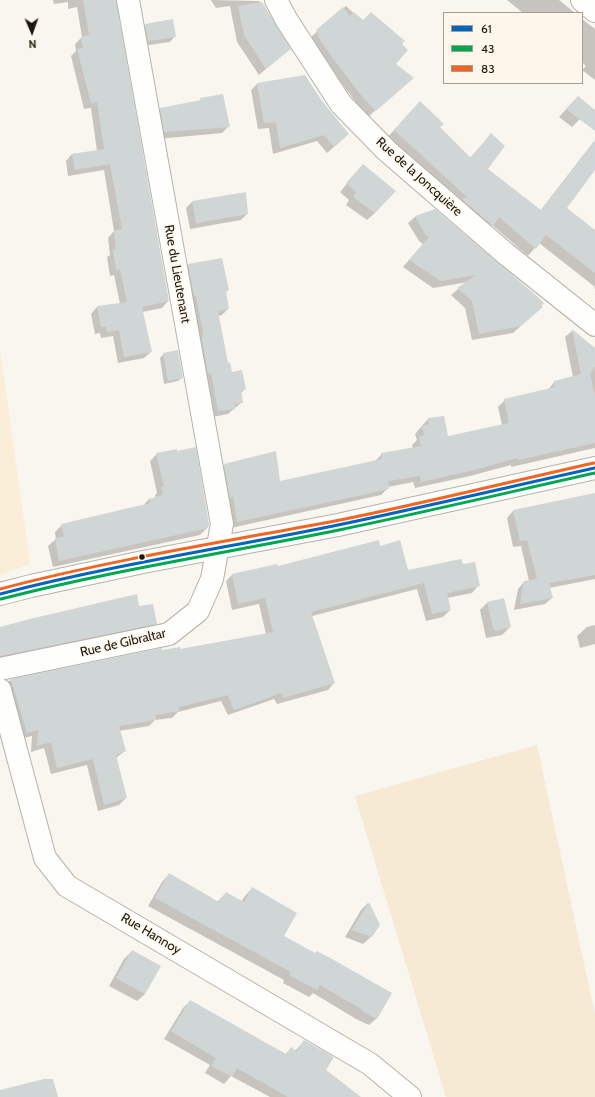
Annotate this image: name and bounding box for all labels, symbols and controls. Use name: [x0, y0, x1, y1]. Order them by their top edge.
north arrow: [12, 12, 52, 52]
legend: [443, 12, 583, 84]
text: 61: [481, 21, 492, 36]
text: N: [28, 37, 37, 51]
text: 43: [481, 41, 494, 56]
text: 83: [481, 61, 495, 76]
street label: Rue de la Joncquière: [373, 134, 465, 220]
street label: Rue du Lieutenant: [161, 224, 193, 324]
unlabelled marker: [137, 552, 147, 562]
street label: Rue de Gibraltar: [79, 626, 167, 660]
street label: Rue Hannoy: [118, 910, 184, 958]

